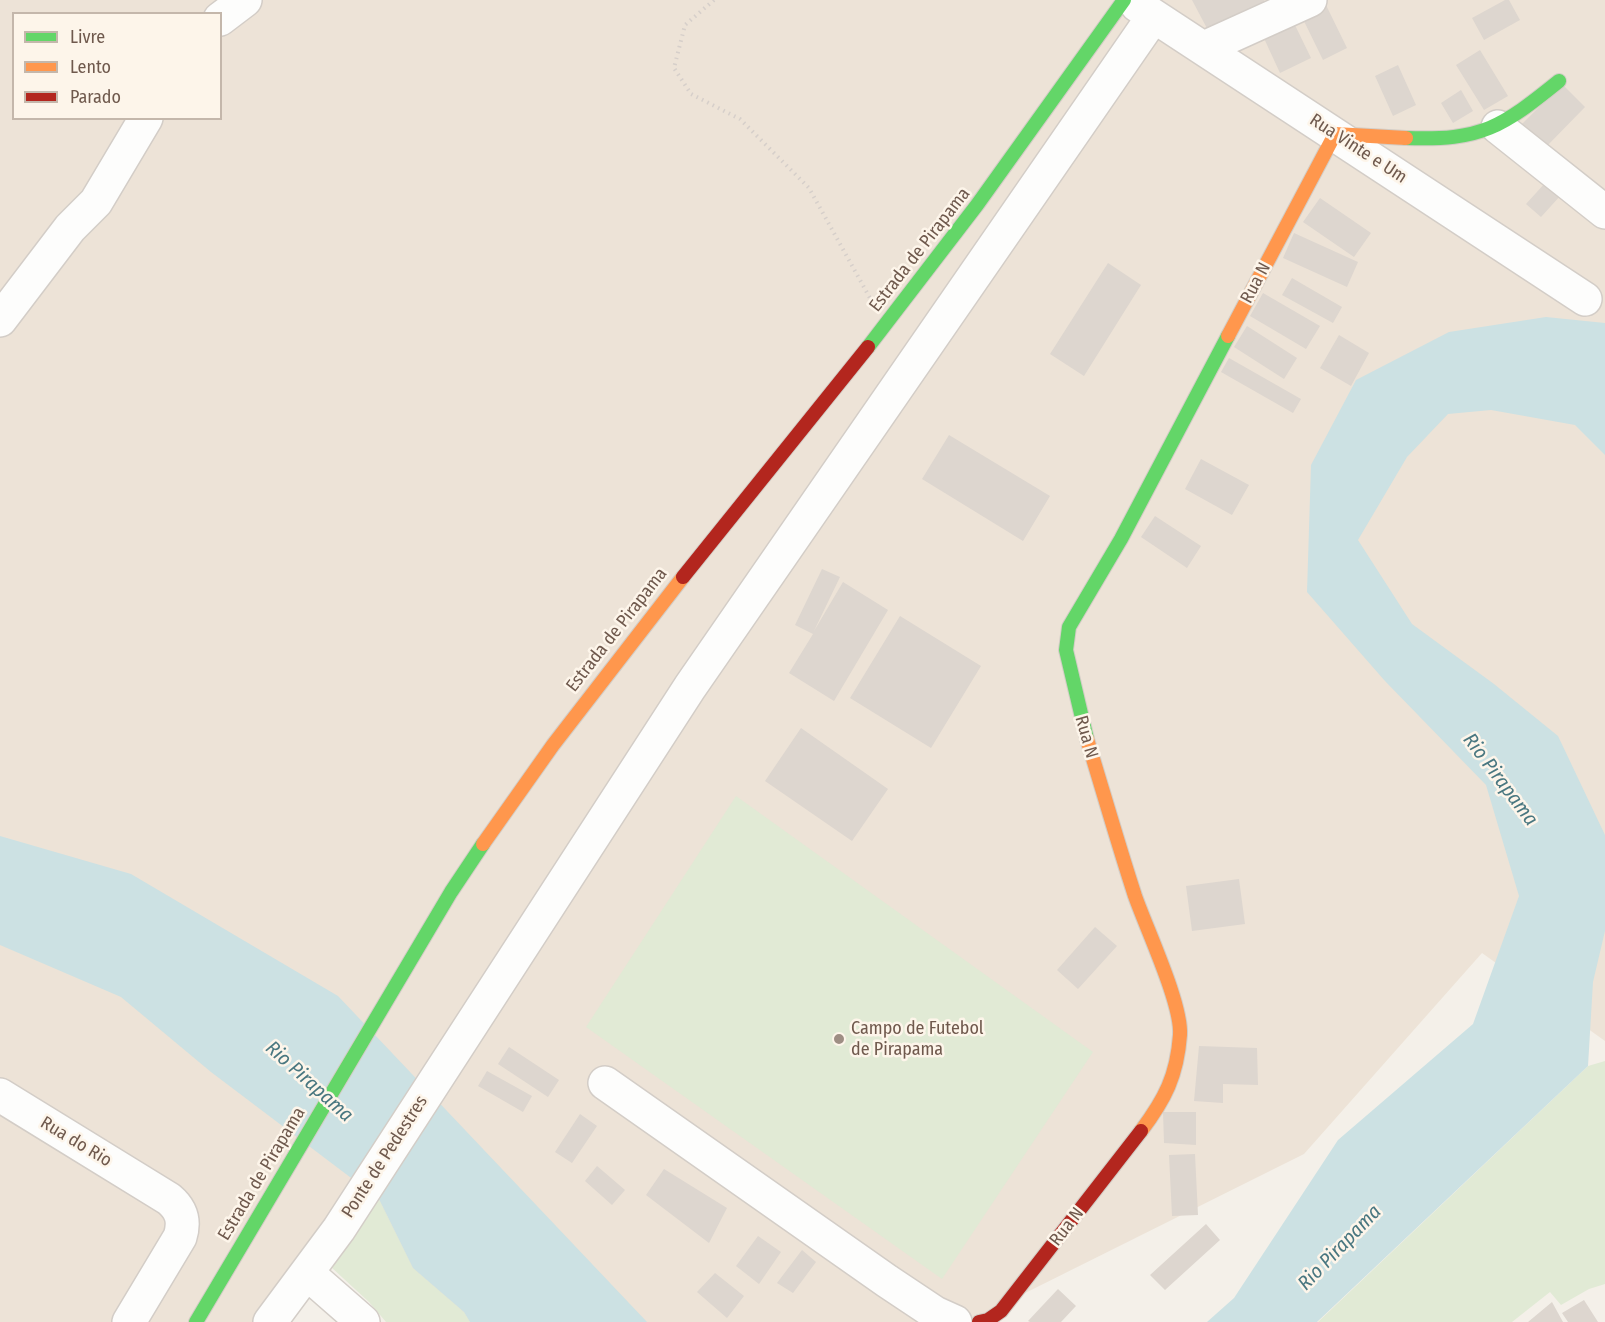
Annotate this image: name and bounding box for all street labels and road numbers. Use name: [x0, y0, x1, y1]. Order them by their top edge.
street label: Rua Vinte e Um: [1305, 110, 1411, 188]
street label: Estrada de Pirapama: [865, 184, 975, 316]
street label: Rua N: [1236, 259, 1276, 307]
street label: Estrada de Pirapama: [562, 564, 672, 696]
street label: Rua N: [1070, 713, 1102, 761]
street label: Ponte de Pedestres: [337, 1092, 433, 1222]
street label: Estrada de Pirapama: [214, 1104, 310, 1244]
street label: Rua do Rio: [36, 1112, 116, 1172]
street label: Rua N: [1045, 1203, 1089, 1251]

